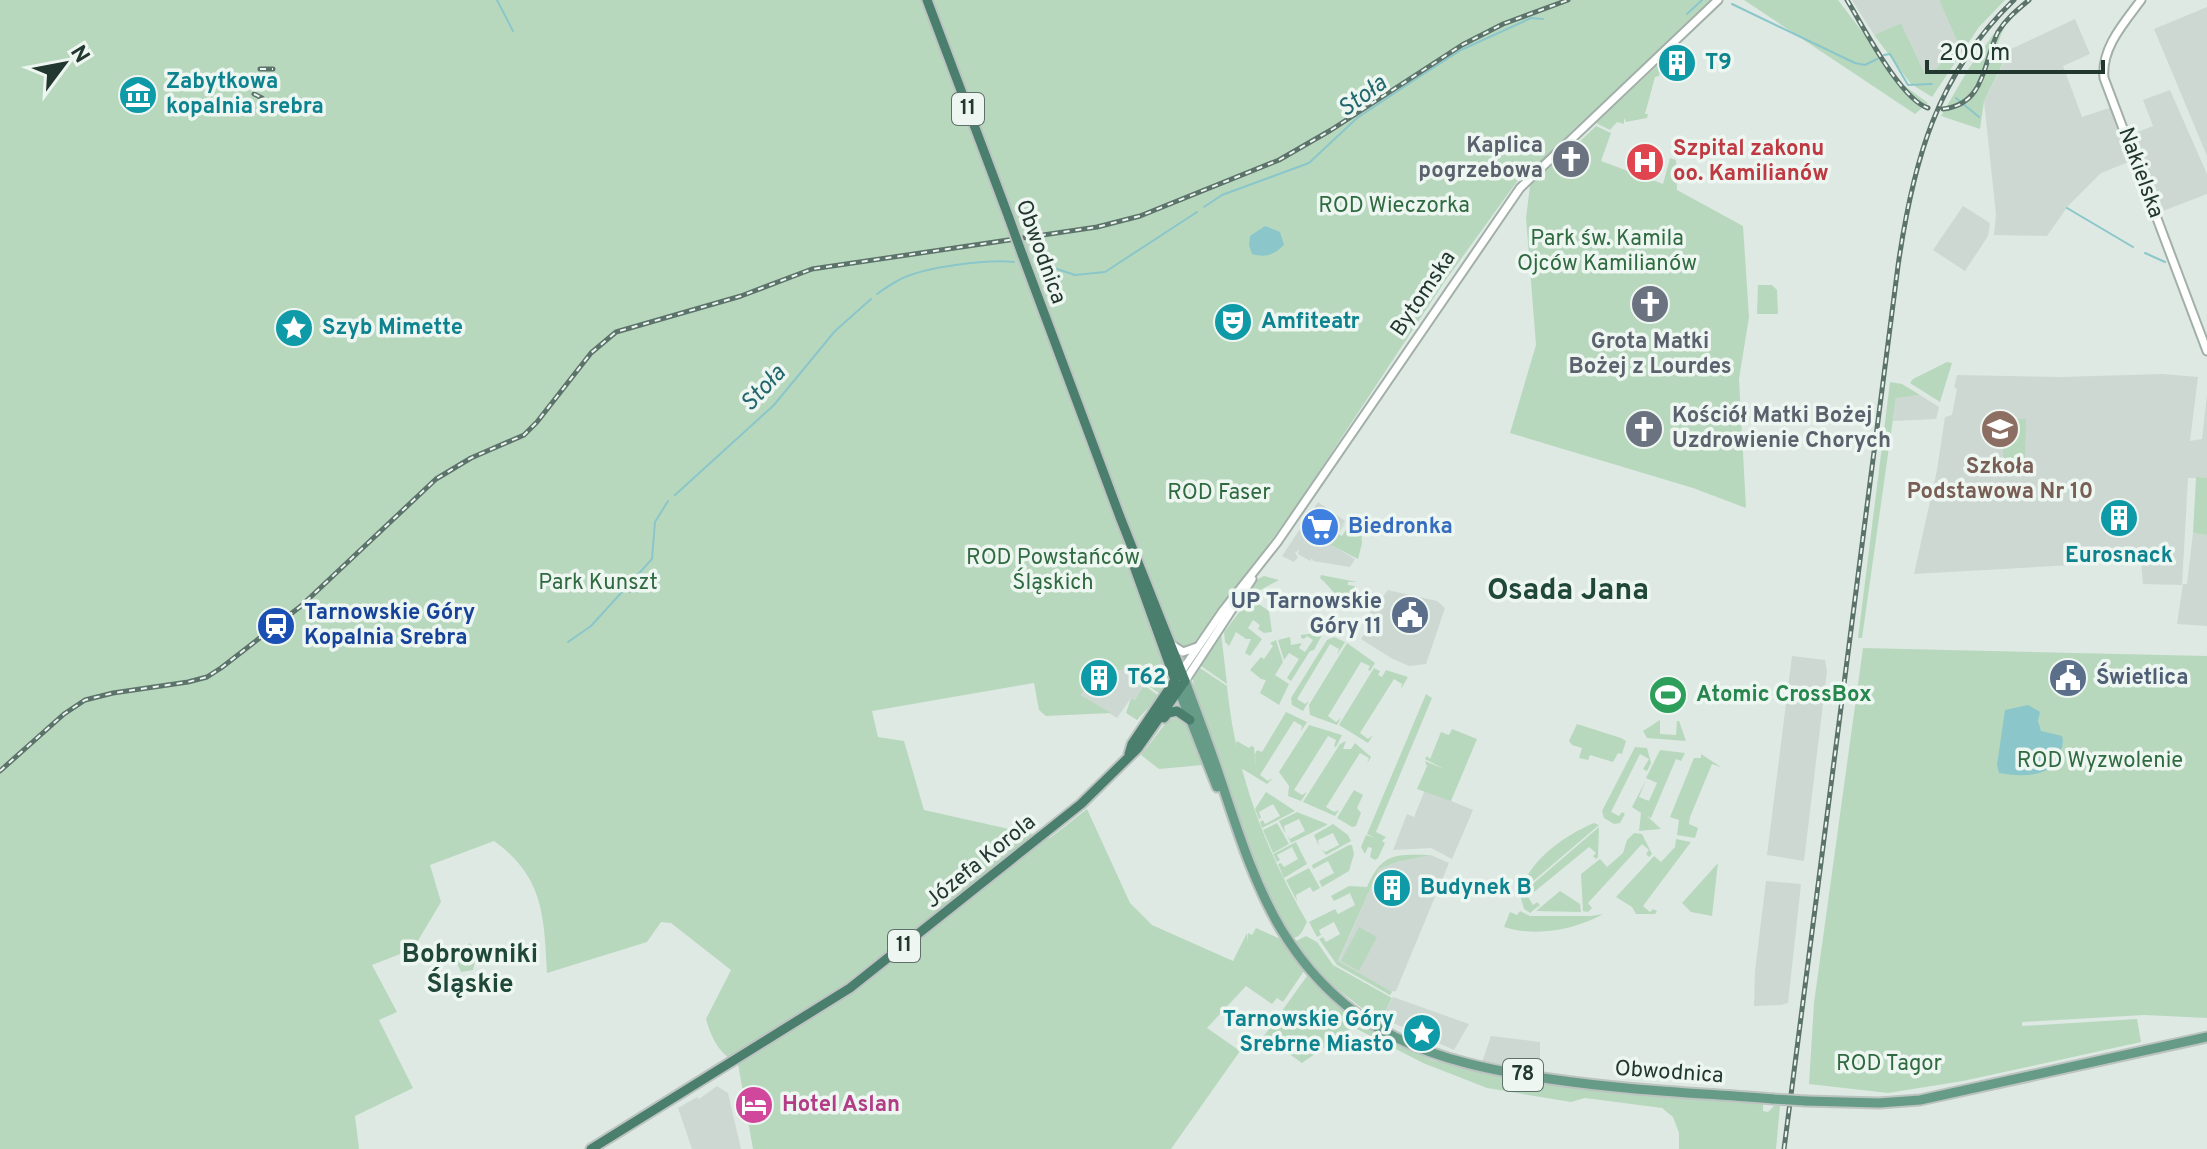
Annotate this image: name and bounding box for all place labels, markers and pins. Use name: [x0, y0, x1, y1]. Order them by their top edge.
building icon: T9: [1656, 42, 1698, 84]
place label: T9: [1705, 50, 1732, 77]
place label: Zabytkowa kopalnia srebra: [166, 69, 324, 121]
museum icon: Zabytkowa kopalnia srebra: [117, 74, 159, 116]
place label: Kaplica pogrzebowa: [1418, 133, 1543, 185]
place label: Szpital zakonu oo. Kamilianów: [1673, 136, 1829, 188]
church icon: Kaplica pogrzebowa: [1550, 138, 1592, 180]
hospital icon: Szpital zakonu oo. Kamilianów: [1624, 141, 1666, 183]
church icon: Grota Matki Bożej z Lourdes: [1629, 283, 1671, 325]
theatre icon: Amfiteatr: [1212, 301, 1254, 343]
place icon: Szyb Mimette: [273, 307, 315, 349]
place label: Amfiteatr: [1261, 309, 1360, 336]
place label: Szyb Mimette: [322, 315, 463, 342]
place label: Grota Matki Bożej z Lourdes: [1568, 329, 1732, 381]
place label: Kościół Matki Bożej Uzdrowienie Chorych: [1672, 403, 1891, 455]
church icon: Kościół Matki Bożej Uzdrowienie Chorych: [1623, 408, 1665, 450]
school or university icon: Szkoła Podstawowa Nr 10: [1979, 408, 2021, 450]
place label: Szkoła Podstawowa Nr 10: [1907, 454, 2093, 506]
building icon: Eurosnack: [2098, 497, 2140, 539]
supermarket icon: Biedronka: [1299, 506, 1341, 548]
place label: Biedronka: [1348, 514, 1453, 541]
place label: Eurosnack: [2065, 543, 2173, 570]
place label: UP Tarnowskie Góry 11: [1230, 589, 1382, 641]
public building icon: UP Tarnowskie Góry 11: [1389, 594, 1431, 636]
place label: Tarnowskie Góry Kopalnia Srebra: [304, 600, 475, 652]
station icon: Tarnowskie Góry Kopalnia Srebra: [255, 605, 297, 647]
building icon: T62: [1078, 657, 1120, 699]
public building icon: Świetlica: [2047, 657, 2089, 699]
place label: Świetlica: [2096, 662, 2188, 692]
place label: T62: [1127, 665, 1166, 692]
sports icon: Atomic CrossBox: [1647, 674, 1689, 716]
place label: Atomic CrossBox: [1696, 682, 1872, 709]
building icon: Budynek B: [1371, 867, 1413, 909]
place label: Budynek B: [1420, 875, 1532, 902]
place label: Tarnowskie Góry Srebrne Miasto: [1223, 1007, 1394, 1059]
place icon: Tarnowskie Góry Srebrne Miasto: [1401, 1012, 1443, 1054]
hotel icon: Hotel Aslan: [733, 1084, 775, 1126]
place label: Hotel Aslan: [782, 1092, 900, 1119]

